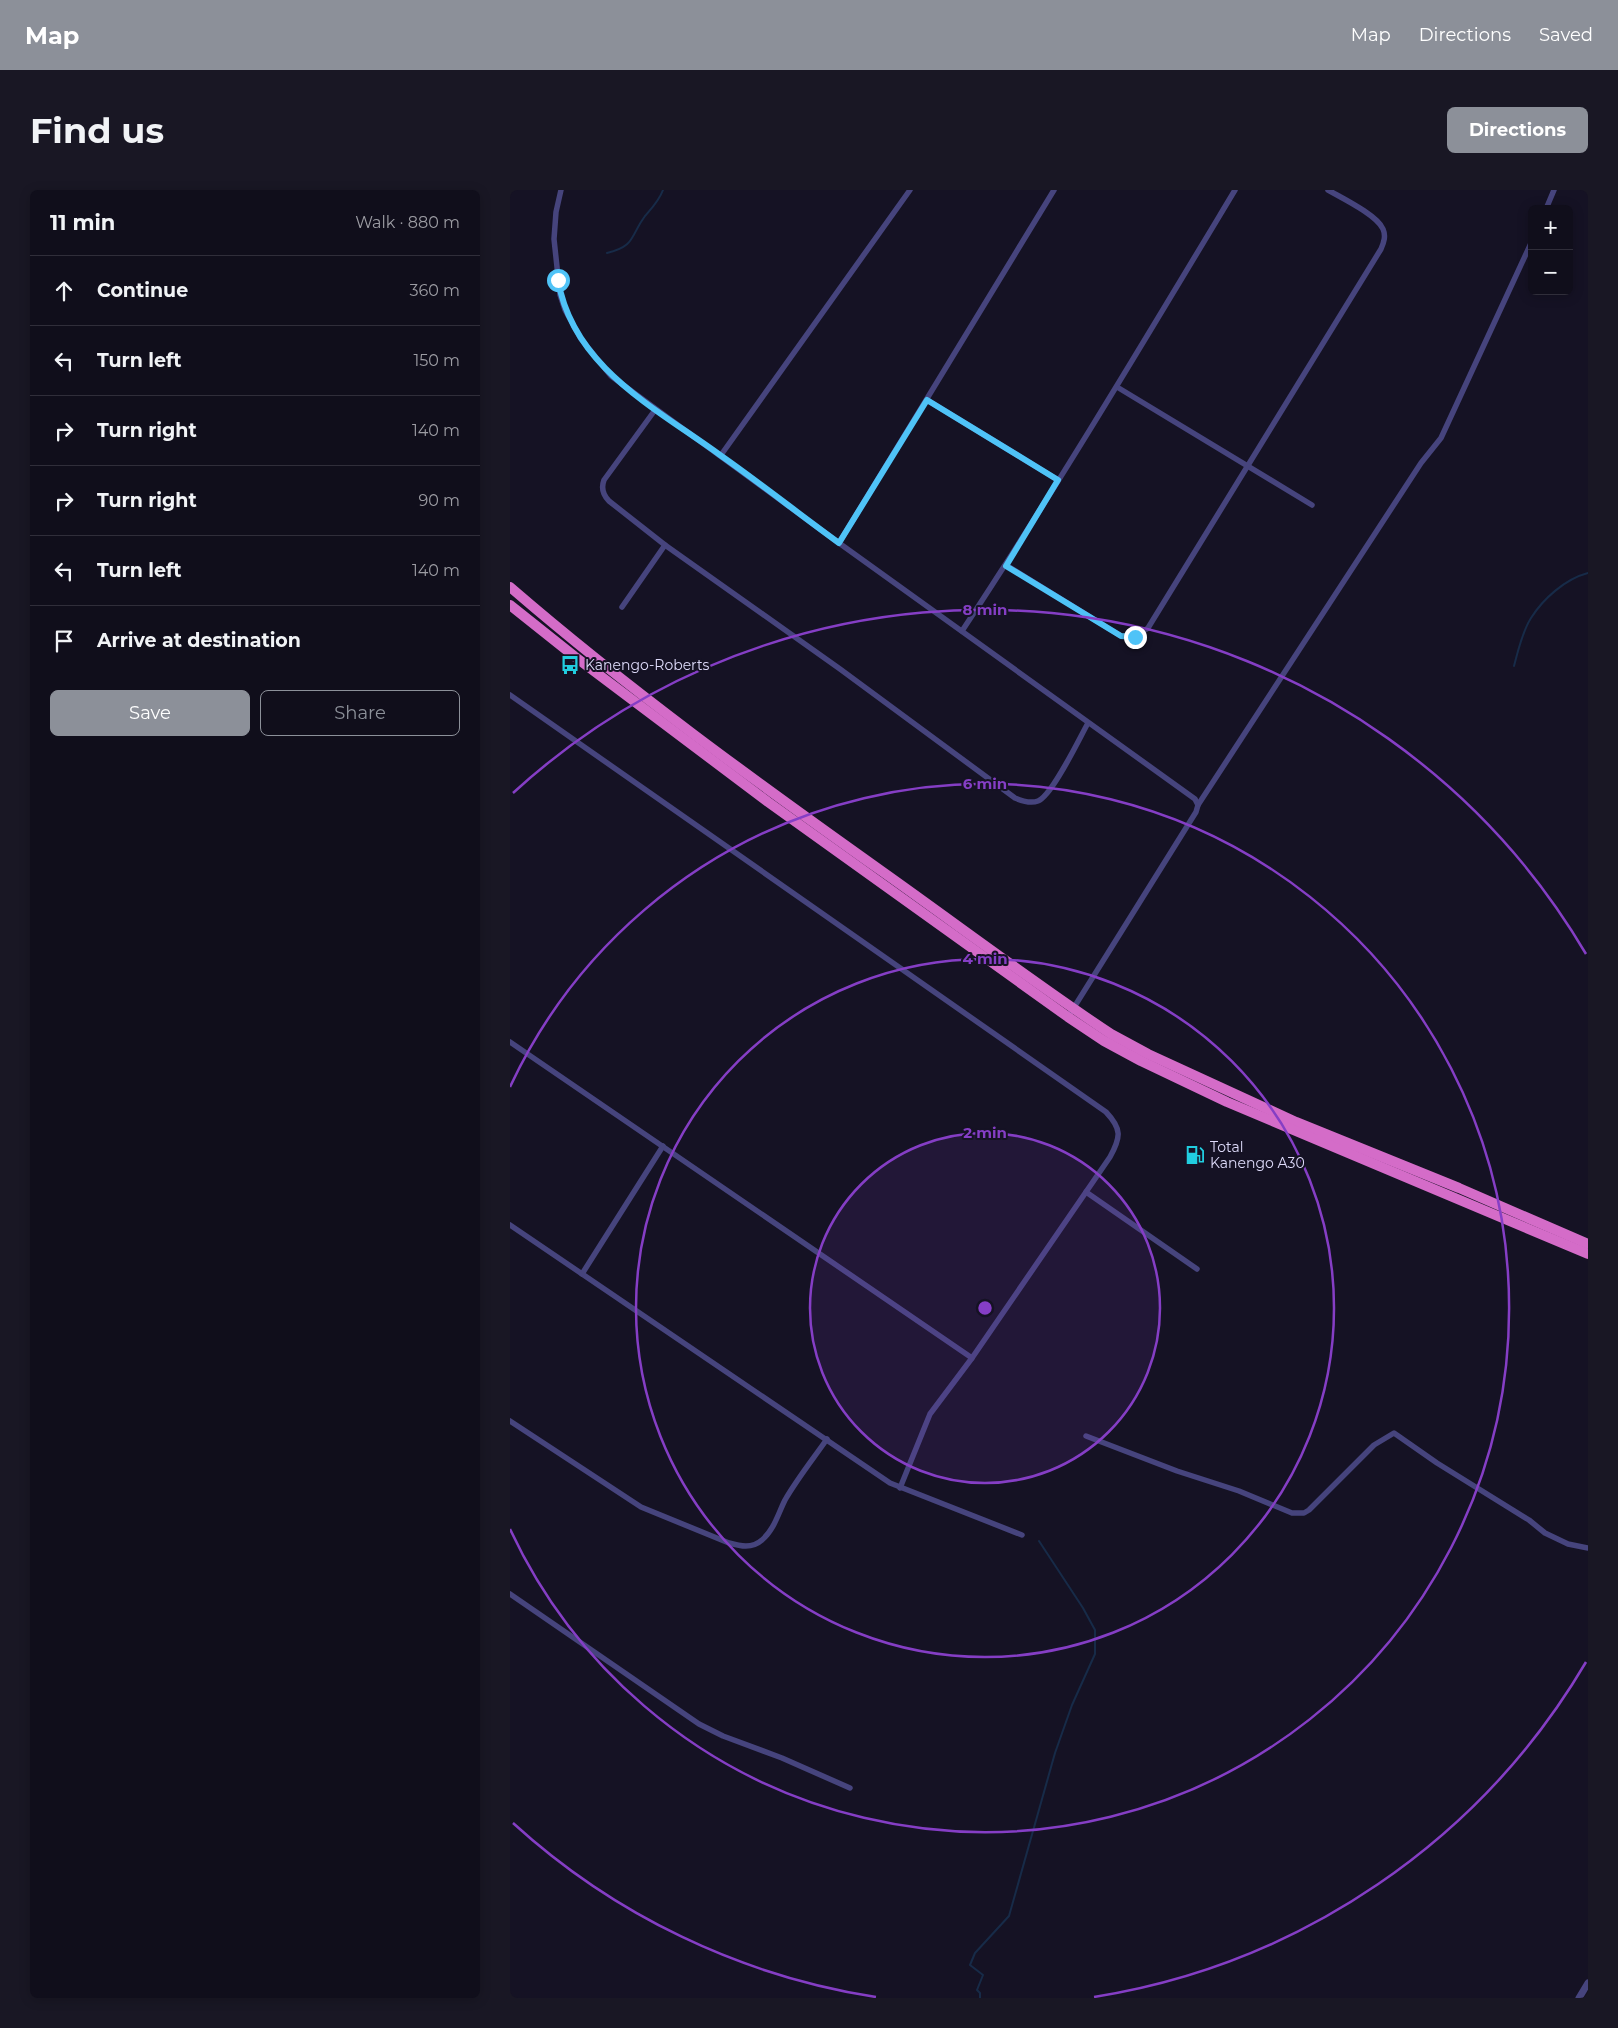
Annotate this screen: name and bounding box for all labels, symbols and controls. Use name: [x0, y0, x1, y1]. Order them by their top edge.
text: Map: [25, 21, 79, 50]
text: Map: [1351, 24, 1391, 46]
text: Directions: [1419, 24, 1511, 46]
text: Saved: [1539, 24, 1593, 46]
button: Directions: [1447, 107, 1588, 153]
text: Find us: [30, 109, 164, 152]
map controls: [1528, 205, 1573, 295]
button: +: [1528, 205, 1573, 250]
text: 11 min: [50, 210, 115, 235]
text: Walk · 880 m: [355, 213, 460, 232]
button: −: [1528, 250, 1573, 295]
route start: [547, 269, 570, 292]
icon: ahead: [50, 277, 78, 305]
text: Continue: [97, 279, 188, 302]
text: 360 m: [409, 281, 460, 300]
icon: left: [50, 347, 78, 375]
text: Turn left: [97, 349, 182, 372]
text: 150 m: [413, 351, 460, 370]
icon: right: [50, 417, 78, 445]
text: Turn right: [97, 419, 197, 442]
text: 140 m: [412, 421, 460, 440]
icon: right: [50, 487, 78, 515]
text: Turn right: [97, 489, 197, 512]
text: 90 m: [418, 491, 460, 510]
icon: left: [50, 557, 78, 585]
text: Turn left: [97, 559, 182, 582]
text: 140 m: [412, 561, 460, 580]
text: 8 min: [963, 600, 1007, 619]
route end: [1124, 626, 1147, 649]
icon: arrive: [50, 627, 78, 655]
text: Arrive at destination: [97, 629, 301, 652]
bus stop icon: Kanengo-Roberts: [559, 654, 581, 676]
place label: Kanengo-Roberts: [585, 656, 710, 674]
button: Save: [50, 690, 250, 736]
button: Share: [260, 690, 460, 736]
text: 6 min: [963, 774, 1007, 793]
text: 4 min: [962, 949, 1008, 968]
text: 2 min: [963, 1123, 1007, 1142]
place label: Total Kanengo A30: [1210, 1138, 1305, 1172]
fuel station icon: Total Kanengo A30: [1184, 1144, 1206, 1166]
centre of rings: [976, 1299, 994, 1317]

